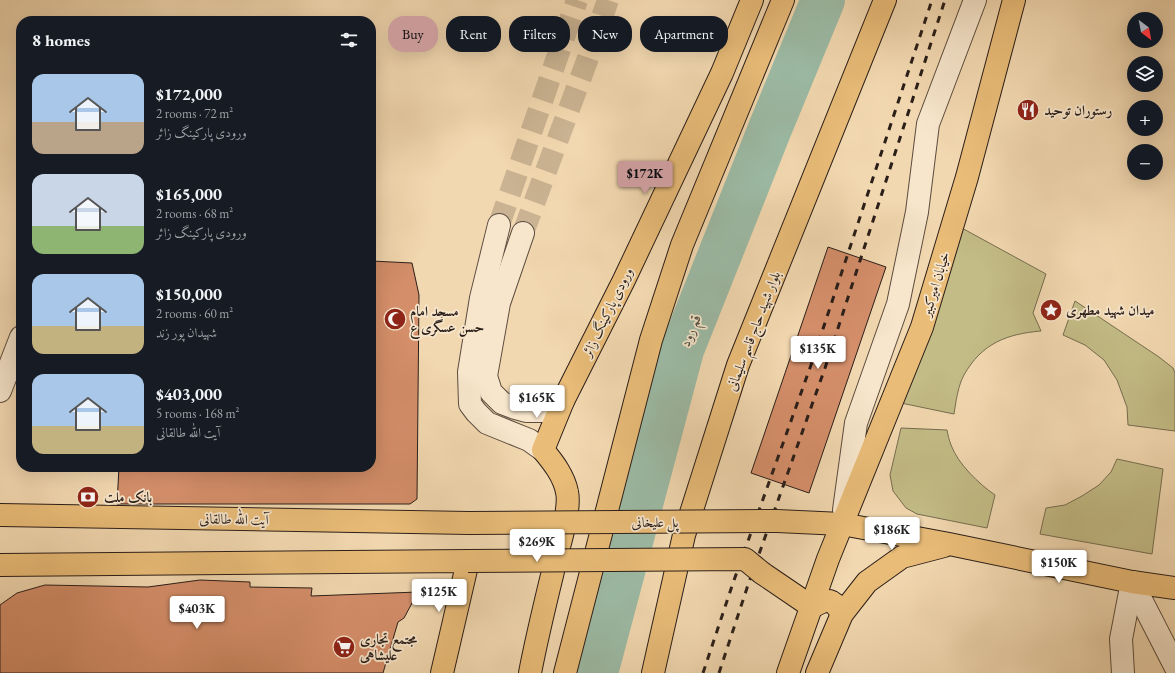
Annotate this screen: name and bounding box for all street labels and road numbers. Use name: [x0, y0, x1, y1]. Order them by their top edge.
street label: خیابان امیرکبیر: [916, 249, 953, 321]
street label: ورودی پارکینگ زائر: [577, 264, 638, 362]
street label: بلوار شهید حاج قاسم سلیمانی: [722, 268, 789, 395]
street label: آیت الله طالقانی: [199, 507, 271, 529]
street label: پل علیخانی: [631, 513, 680, 533]

